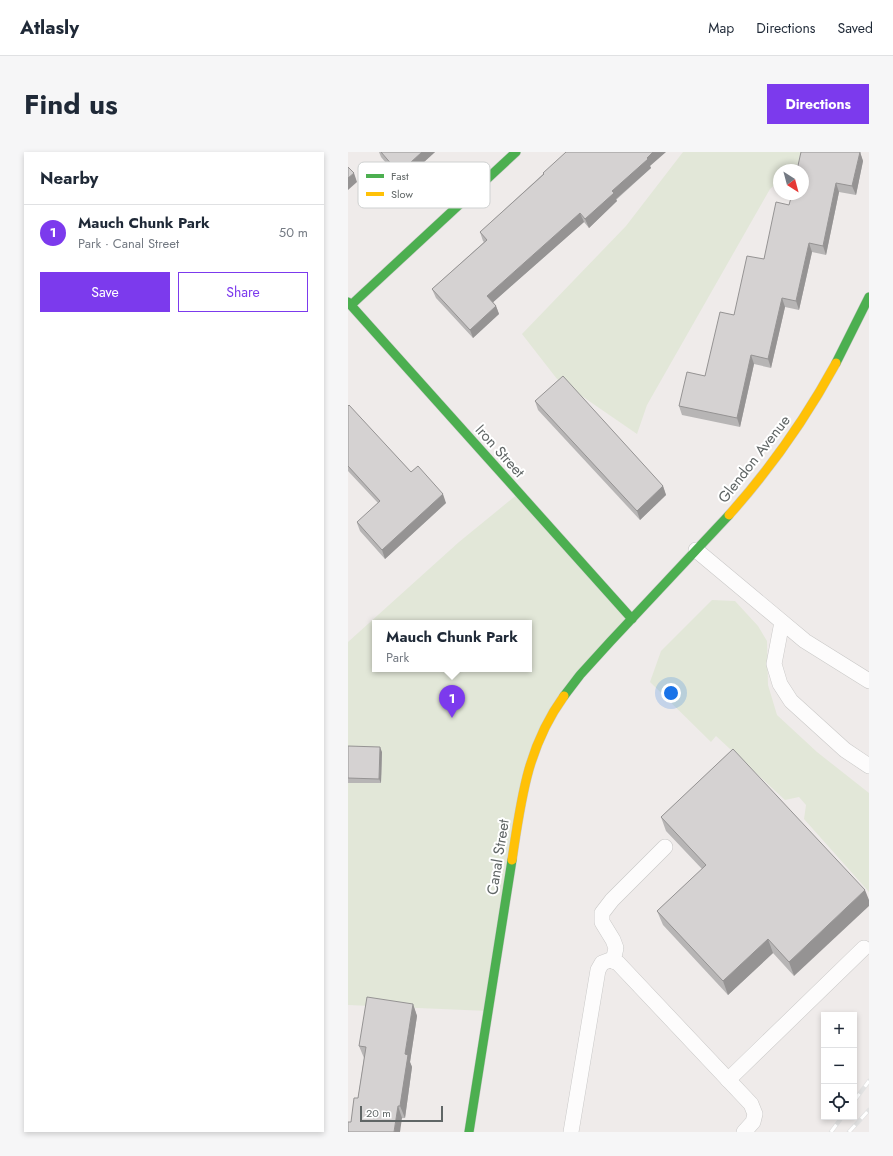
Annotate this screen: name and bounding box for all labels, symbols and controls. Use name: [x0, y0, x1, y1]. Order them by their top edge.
text: Atlasly: [20, 14, 79, 41]
text: Map: [708, 18, 734, 38]
text: Directions: [756, 18, 816, 38]
text: Saved: [838, 18, 873, 38]
text: Find us: [24, 84, 118, 125]
button: Directions: [767, 84, 869, 124]
legend: [358, 162, 490, 208]
north arrow: [773, 164, 809, 200]
text: Nearby: [40, 166, 98, 190]
text: Fast: [391, 168, 409, 184]
text: Slow: [391, 186, 413, 202]
text: Mauch Chunk Park: [78, 212, 210, 234]
text: 1: [50, 223, 56, 242]
text: 50 m: [279, 223, 308, 242]
text: Park · Canal Street: [78, 234, 179, 253]
button: Save: [40, 272, 170, 312]
button: Share: [178, 272, 308, 312]
street label: Glendon Avenue: [713, 410, 796, 508]
street label: Iron Street: [470, 420, 530, 483]
popup: [372, 620, 532, 672]
text: Mauch Chunk Park: [386, 626, 518, 648]
text: Park: [386, 648, 409, 667]
your location: [661, 683, 681, 703]
pin: 1: [439, 685, 465, 718]
street label: Canal Street: [481, 817, 515, 896]
map controls: [821, 1012, 857, 1120]
button: +: [821, 1012, 857, 1048]
button: −: [821, 1048, 857, 1084]
button: locate: [821, 1084, 857, 1120]
scale bar: [360, 1104, 443, 1123]
text: 20 m: [366, 1105, 391, 1121]

